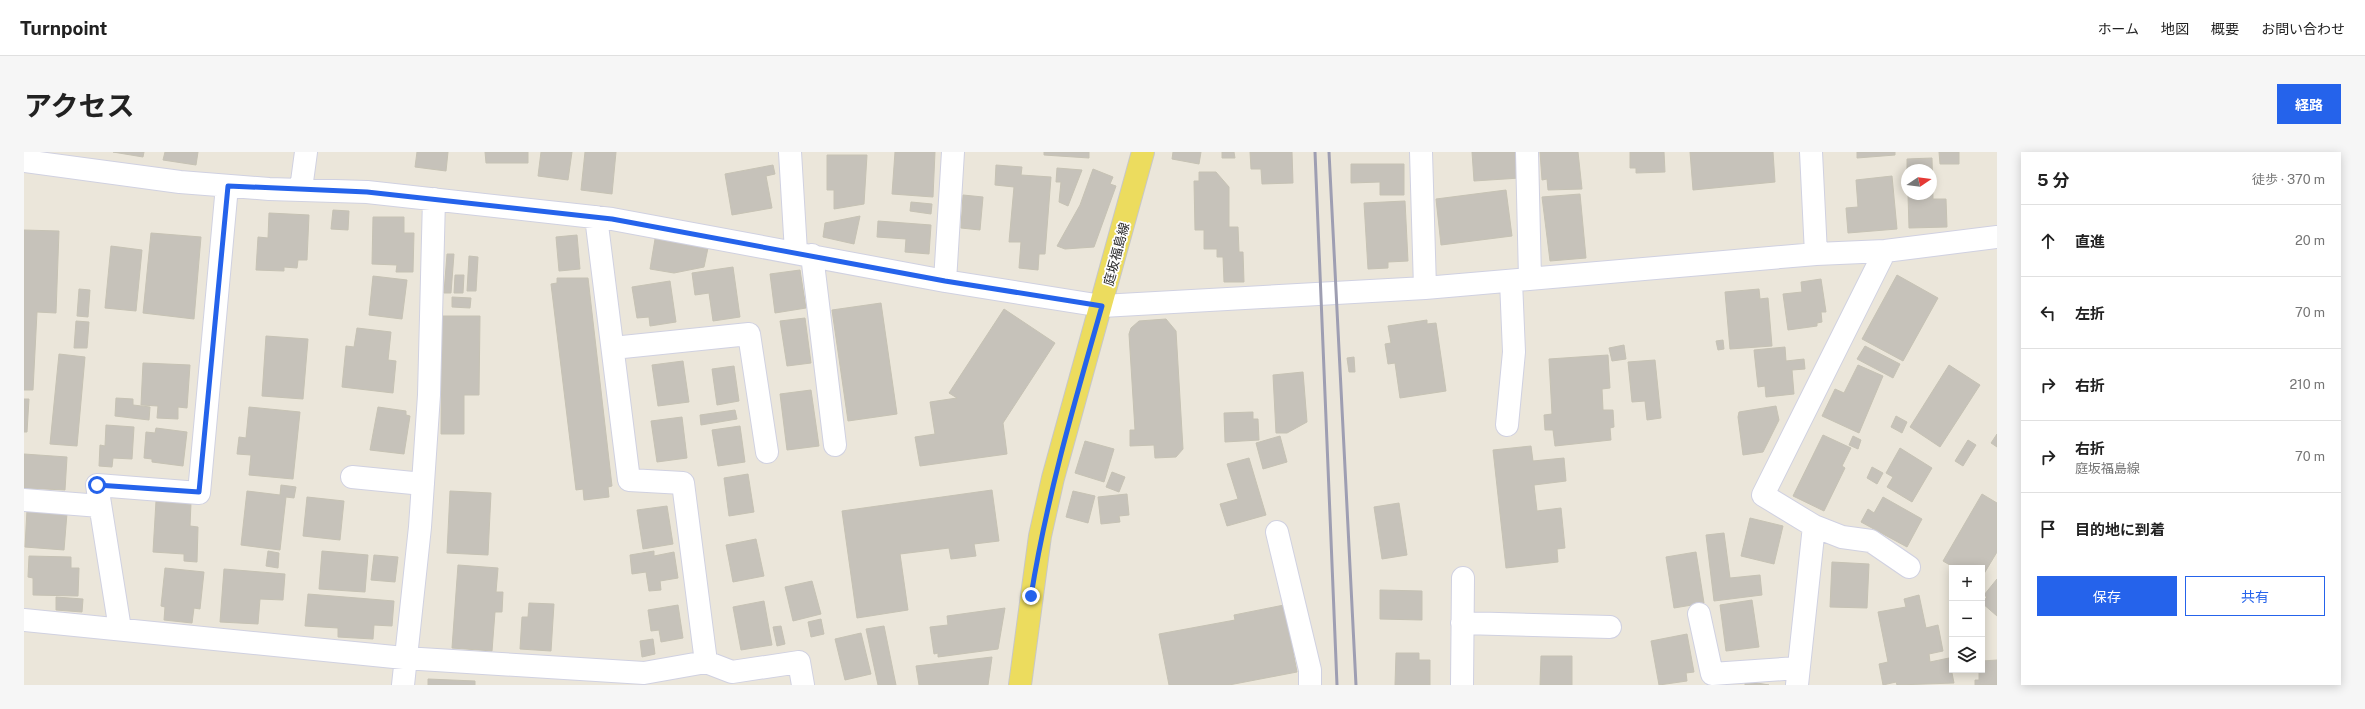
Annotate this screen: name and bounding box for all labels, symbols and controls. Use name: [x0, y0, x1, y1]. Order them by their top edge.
text: Turnpoint: [20, 17, 107, 39]
text: ホーム: [2097, 21, 2139, 37]
text: 地図: [2161, 21, 2189, 37]
text: 概要: [2211, 21, 2239, 37]
text: お問い合わせ: [2261, 21, 2345, 37]
button: 経路: [2277, 84, 2341, 124]
text: アクセス: [24, 89, 135, 122]
north arrow: [1901, 164, 1937, 200]
text: 5 分: [2037, 170, 2069, 190]
text: 徒歩 · 370 m: [2252, 172, 2325, 187]
street label: 庭坂福島線: [1101, 221, 1132, 287]
icon: ahead: [2037, 230, 2059, 252]
text: 直進: [2075, 233, 2105, 250]
text: 20 m: [2295, 233, 2325, 248]
icon: left: [2037, 302, 2059, 324]
text: 左折: [2075, 305, 2105, 322]
text: 70 m: [2295, 305, 2325, 320]
icon: right: [2037, 374, 2059, 396]
text: 右折: [2075, 377, 2105, 394]
text: 210 m: [2290, 377, 2325, 392]
text: 右折: [2075, 440, 2105, 457]
icon: right: [2037, 446, 2059, 468]
text: 70 m: [2295, 449, 2325, 464]
text: 庭坂福島線: [2075, 461, 2140, 476]
route start: [88, 476, 106, 494]
icon: arrive: [2037, 518, 2059, 540]
text: 目的地に到着: [2075, 521, 2165, 538]
map controls: [1949, 565, 1985, 673]
button: +: [1949, 565, 1985, 601]
button: 保存: [2037, 576, 2177, 616]
button: 共有: [2185, 576, 2325, 616]
route end: [1022, 587, 1040, 605]
button: −: [1949, 601, 1985, 637]
button: layers: [1949, 637, 1985, 673]

